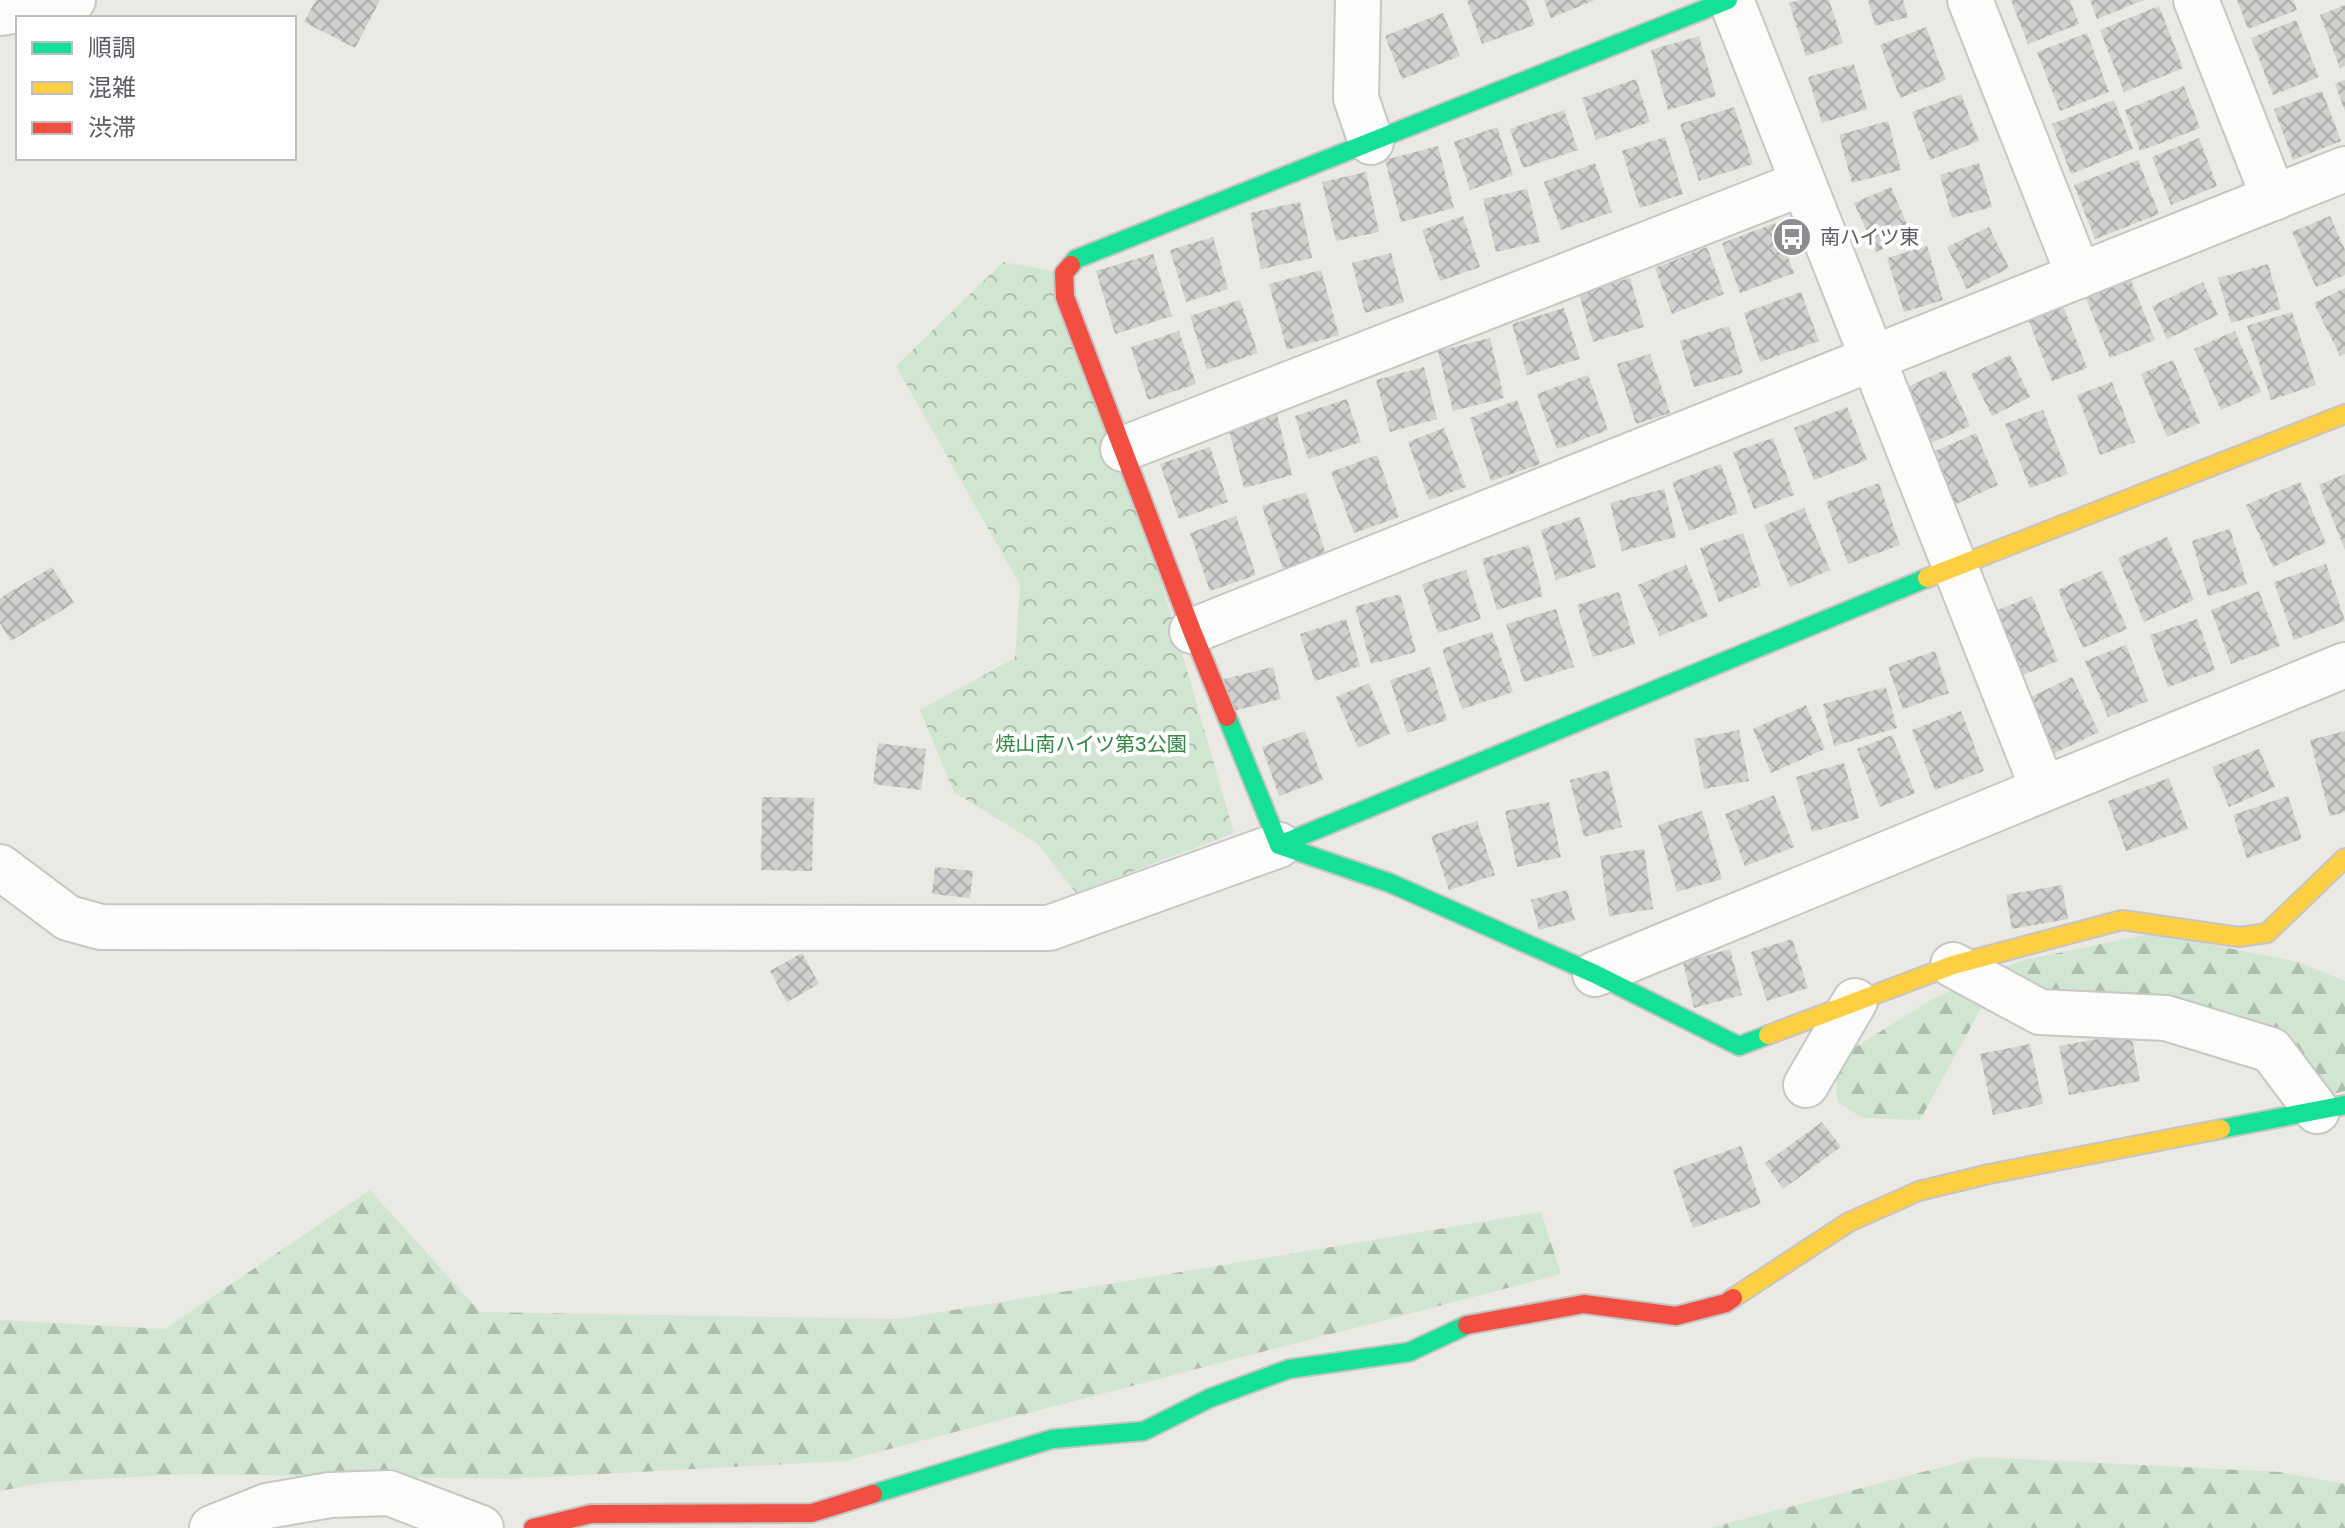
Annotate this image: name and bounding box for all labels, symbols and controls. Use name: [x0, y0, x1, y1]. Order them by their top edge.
legend: [16, 16, 296, 160]
text: 順調: [88, 32, 136, 61]
text: 混雑: [88, 72, 136, 101]
text: 渋滞: [88, 112, 136, 141]
bus stop icon: 南ハイツ東: [1771, 216, 1813, 258]
place label: 南ハイツ東: [1820, 224, 1920, 248]
park label: 焼山南ハイツ第3公園: [995, 731, 1187, 755]

